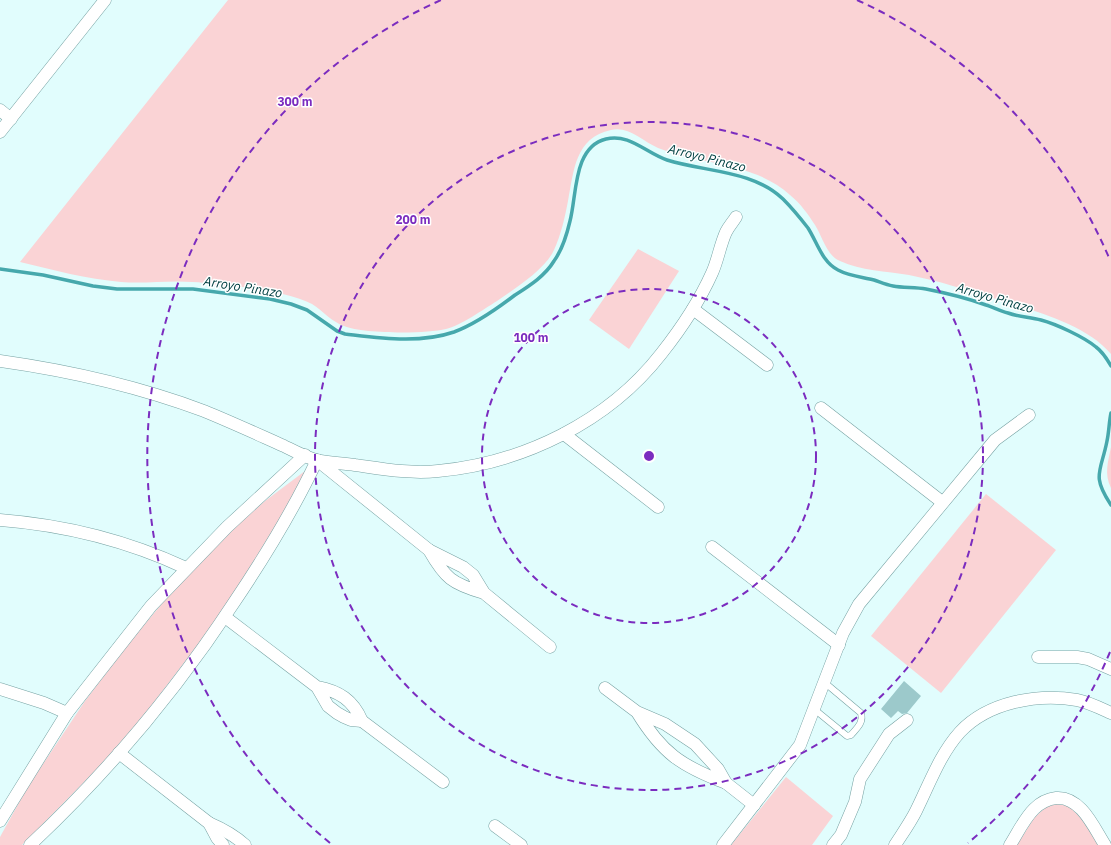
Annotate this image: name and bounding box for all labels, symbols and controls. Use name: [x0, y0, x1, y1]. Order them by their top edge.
text: 300 m: [277, 94, 313, 109]
water label: Arroyo Pinazo: [665, 140, 748, 176]
text: 200 m: [395, 212, 431, 227]
water label: Arroyo Pinazo: [201, 272, 284, 302]
water label: Arroyo Pinazo: [953, 279, 1036, 317]
text: 100 m: [513, 330, 549, 345]
centre of rings: [642, 449, 656, 463]

